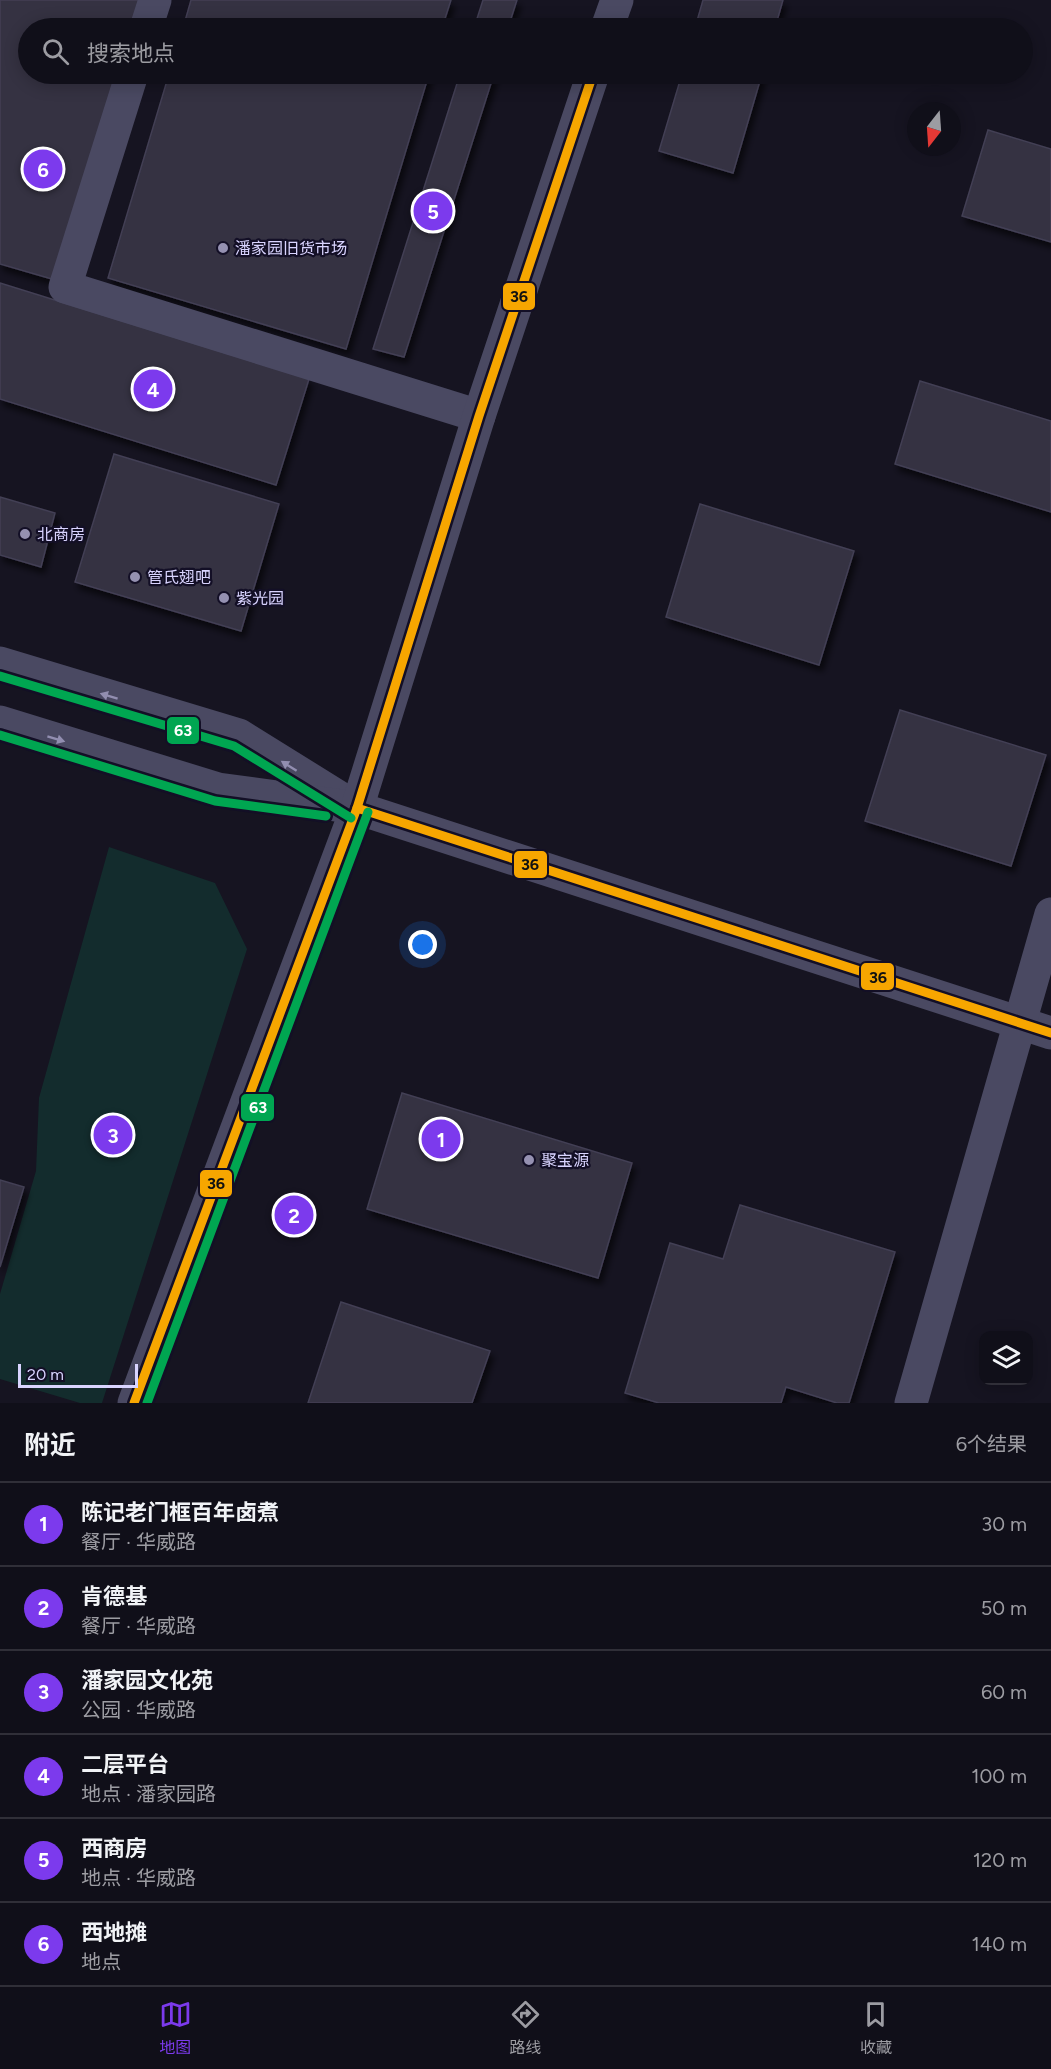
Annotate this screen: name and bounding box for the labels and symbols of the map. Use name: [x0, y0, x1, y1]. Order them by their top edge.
north arrow: [907, 102, 961, 156]
pin: 6: [24, 146, 63, 192]
pin: 5: [414, 188, 452, 234]
place label: 潘家园旧货市场: [235, 239, 347, 258]
marker: 潘家园旧货市场: [216, 241, 230, 255]
line badge: 36: [502, 282, 536, 311]
text: 36: [510, 287, 528, 306]
pin: 4: [134, 366, 172, 412]
place label: 北商房: [37, 525, 85, 544]
marker: 北商房: [18, 527, 32, 541]
place label: 管氏翅吧: [147, 568, 211, 587]
marker: 管氏翅吧: [128, 570, 142, 584]
place label: 紫光园: [236, 589, 284, 608]
marker: 紫光园: [217, 591, 231, 605]
one-way arrow: [100, 691, 118, 700]
line badge: 63: [166, 716, 200, 745]
text: 63: [174, 721, 192, 740]
one-way arrow: [47, 735, 65, 744]
one-way arrow: [281, 761, 297, 772]
line badge: 36: [513, 850, 548, 879]
text: 36: [521, 855, 539, 874]
your location: [408, 930, 437, 959]
line badge: 36: [860, 962, 895, 991]
text: 36: [869, 968, 887, 987]
line badge: 63: [240, 1093, 275, 1122]
text: 63: [249, 1098, 267, 1117]
pin: 3: [94, 1112, 132, 1158]
pin: 1: [422, 1116, 460, 1162]
place label: 聚宝源: [541, 1151, 589, 1170]
marker: 聚宝源: [522, 1153, 536, 1167]
line badge: 36: [199, 1169, 233, 1198]
text: 36: [207, 1174, 225, 1193]
pin: 2: [274, 1192, 314, 1238]
scale bar: [18, 1361, 138, 1388]

